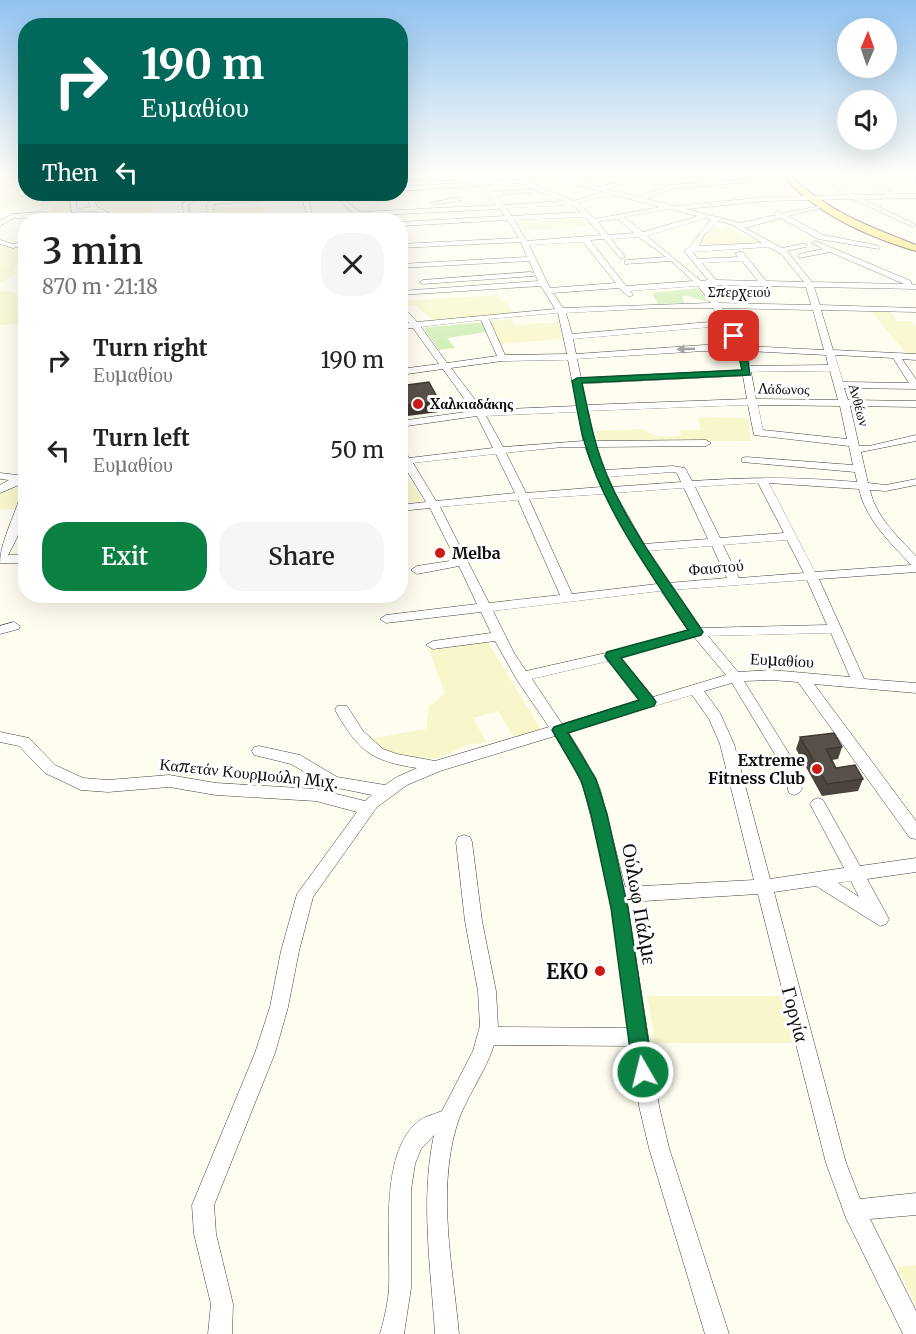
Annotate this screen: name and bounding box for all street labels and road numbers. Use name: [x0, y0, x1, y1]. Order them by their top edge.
street label: Σπερχειού: [708, 283, 770, 301]
street label: Λάδωνος: [757, 380, 810, 398]
street label: Ανθέων: [845, 382, 873, 428]
street label: Φαιστού: [688, 555, 745, 579]
street label: Ευμαθίου: [750, 648, 815, 672]
street label: Καπετάν Κουρμούλη Μιχ.: [159, 754, 339, 792]
street label: Ούλωφ Πάλμε: [617, 841, 663, 967]
street label: Γοργία: [777, 984, 815, 1045]

